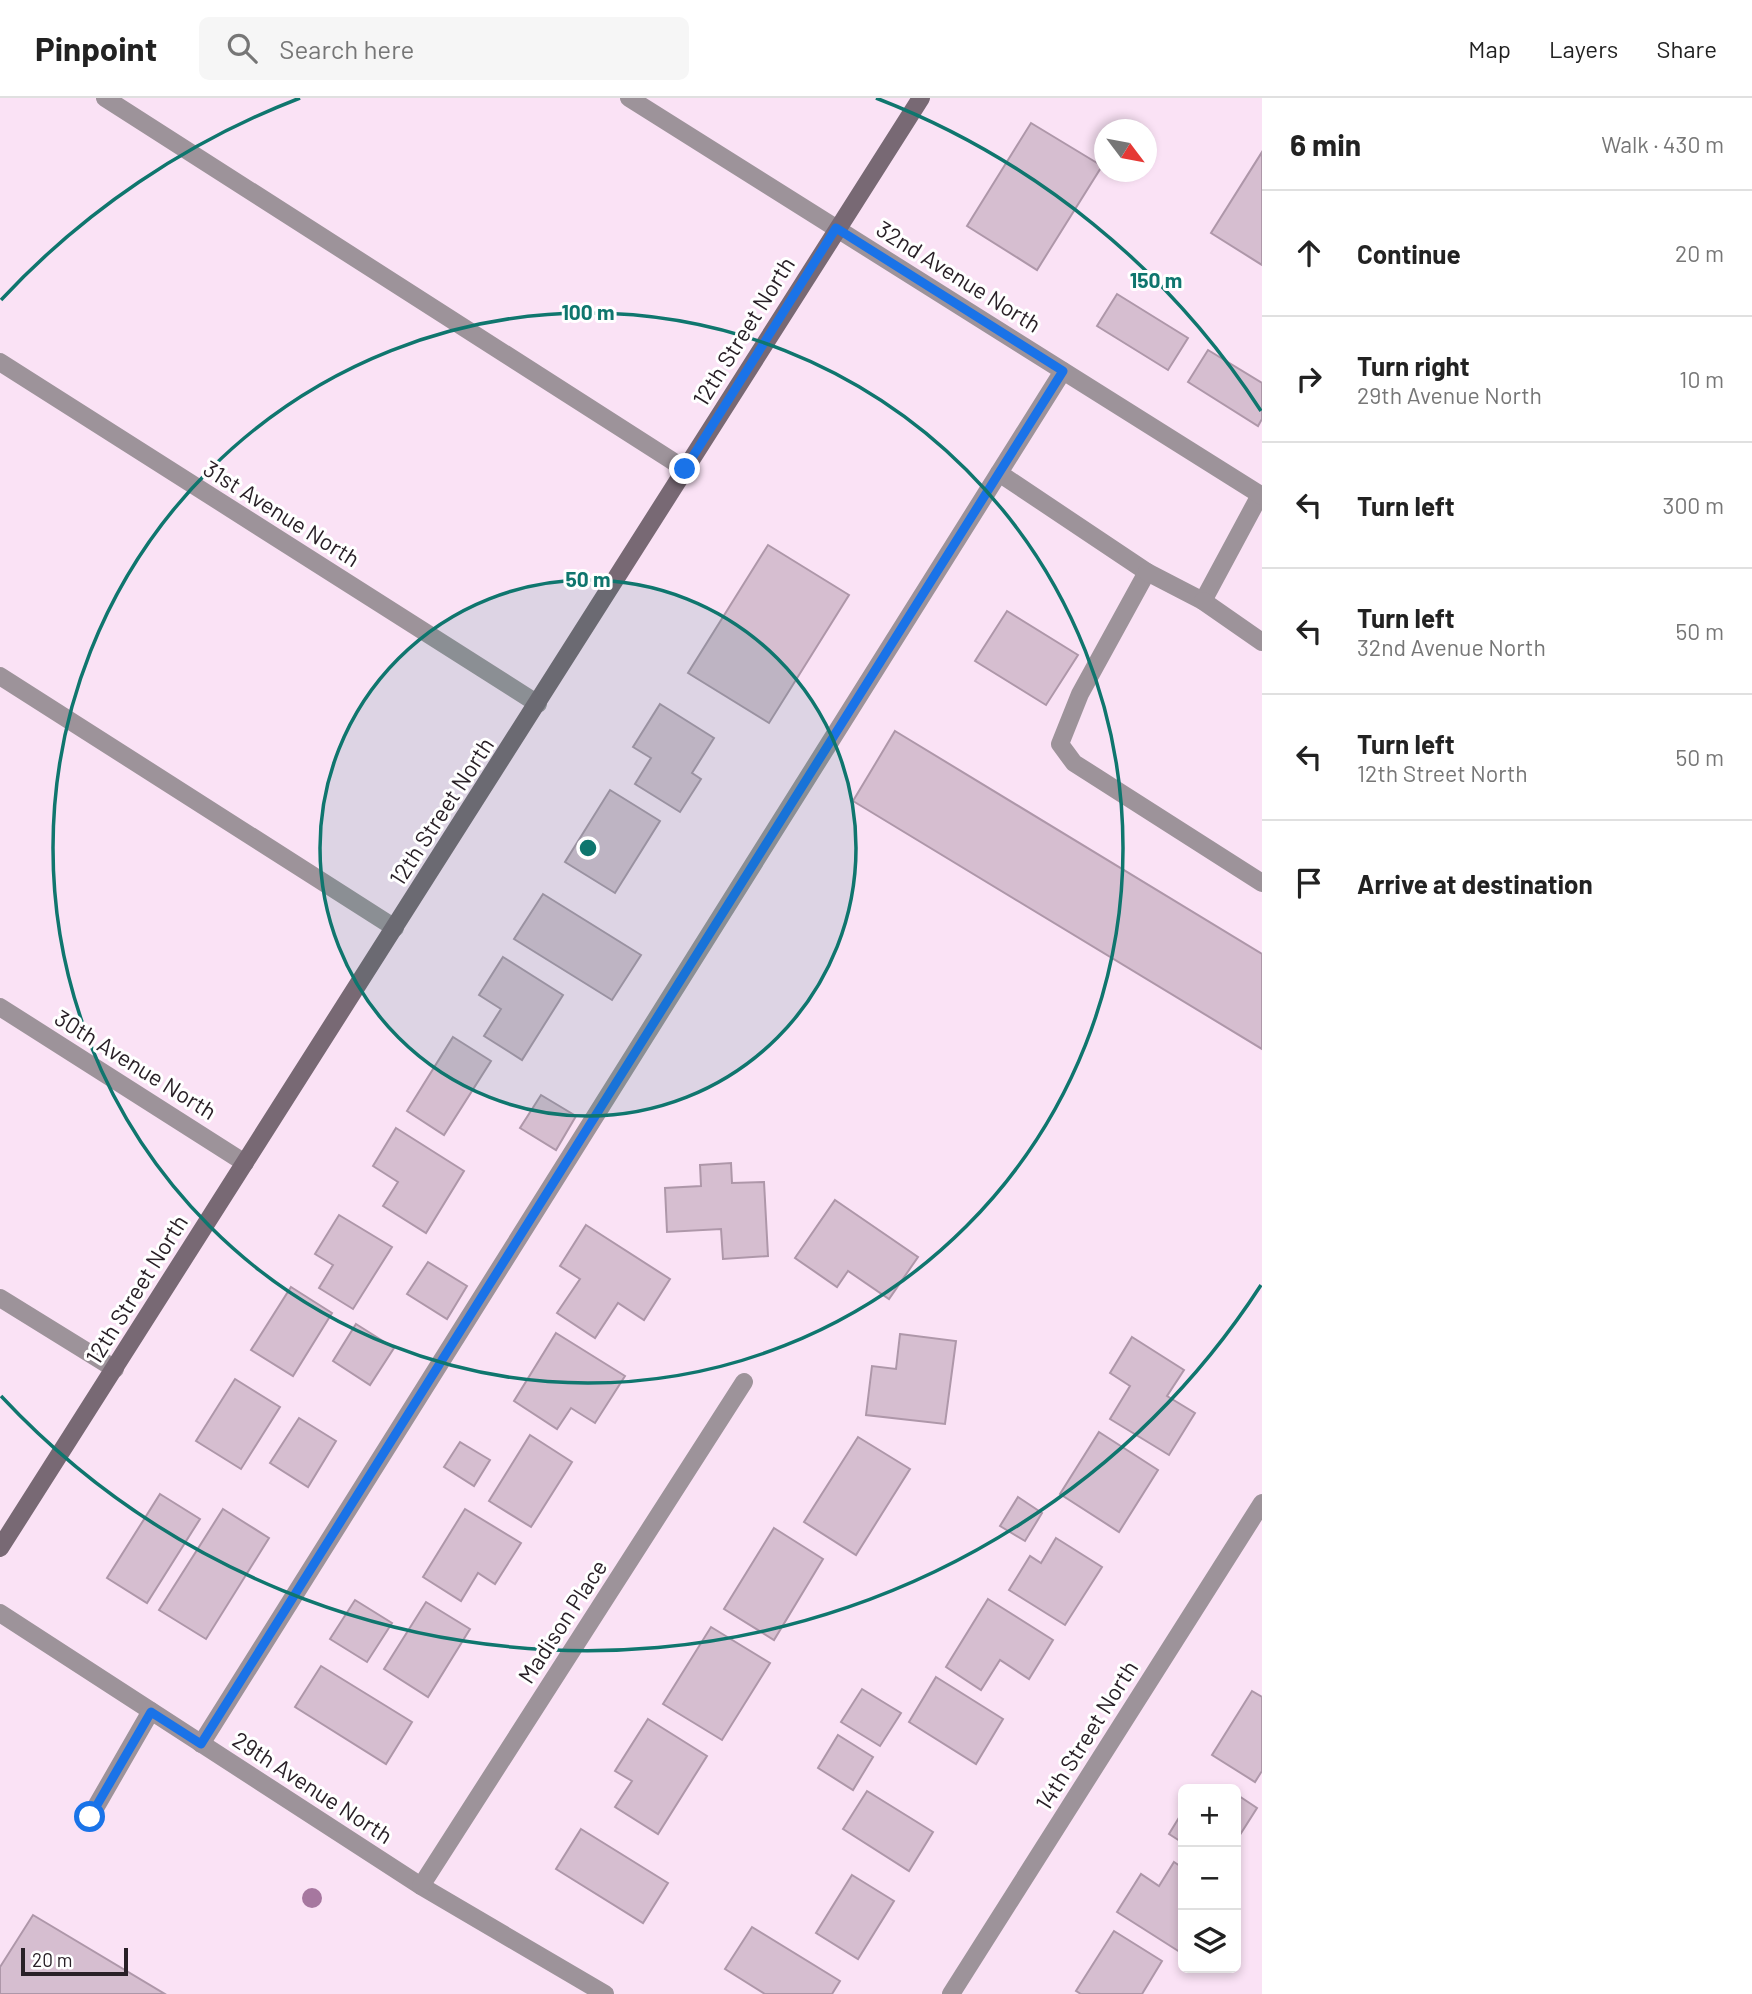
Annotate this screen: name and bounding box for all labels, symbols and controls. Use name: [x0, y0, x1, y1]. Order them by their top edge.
search box: [199, 17, 689, 80]
text: Pinpoint: [35, 28, 157, 68]
icon: search: [223, 29, 261, 67]
text: Search here: [279, 33, 414, 64]
text: Map: [1468, 34, 1511, 63]
text: Layers: [1549, 34, 1618, 63]
text: Share: [1656, 34, 1717, 63]
north arrow: [1094, 119, 1157, 182]
text: 6 min: [1290, 126, 1361, 162]
text: Walk · 430 m: [1601, 130, 1724, 158]
street label: 32nd Avenue North: [872, 214, 1046, 338]
icon: ahead: [1290, 234, 1328, 272]
text: Continue: [1357, 238, 1461, 269]
text: 20 m: [1675, 239, 1724, 267]
street label: 12th Street North: [686, 251, 800, 411]
text: 150 m: [1130, 267, 1182, 292]
text: 100 m: [561, 299, 615, 324]
text: Turn right: [1357, 350, 1470, 381]
icon: right: [1290, 360, 1328, 398]
text: 10 m: [1679, 365, 1724, 393]
text: 29th Avenue North: [1357, 381, 1542, 409]
route end: [669, 453, 700, 484]
street label: 31st Avenue North: [199, 454, 365, 572]
icon: left: [1290, 486, 1328, 524]
text: Turn left: [1357, 490, 1455, 521]
text: 300 m: [1663, 491, 1724, 519]
text: 50 m: [565, 566, 611, 591]
text: Turn left: [1357, 602, 1455, 633]
icon: left: [1290, 612, 1328, 650]
text: 50 m: [1676, 617, 1724, 645]
text: 32nd Avenue North: [1357, 633, 1546, 661]
text: Turn left: [1357, 728, 1455, 759]
street label: 12th Street North: [383, 732, 499, 890]
icon: left: [1290, 738, 1328, 776]
text: 50 m: [1676, 743, 1724, 771]
text: 12th Street North: [1357, 759, 1528, 787]
centre of rings: [576, 836, 600, 860]
icon: arrive: [1290, 864, 1328, 902]
text: Arrive at destination: [1357, 868, 1593, 899]
street label: 30th Avenue North: [50, 1003, 222, 1125]
street label: 12th Street North: [79, 1209, 193, 1369]
street label: Madison Place: [512, 1554, 612, 1688]
street label: 14th Street North: [1029, 1655, 1143, 1815]
street label: 29th Avenue North: [228, 1725, 398, 1849]
map controls: [1178, 1784, 1241, 1973]
button: +: [1178, 1784, 1241, 1847]
route start: [74, 1801, 105, 1832]
button: −: [1178, 1847, 1241, 1910]
button: layers: [1178, 1910, 1241, 1973]
scale bar: [21, 1945, 128, 1977]
text: 20 m: [32, 1948, 72, 1971]

